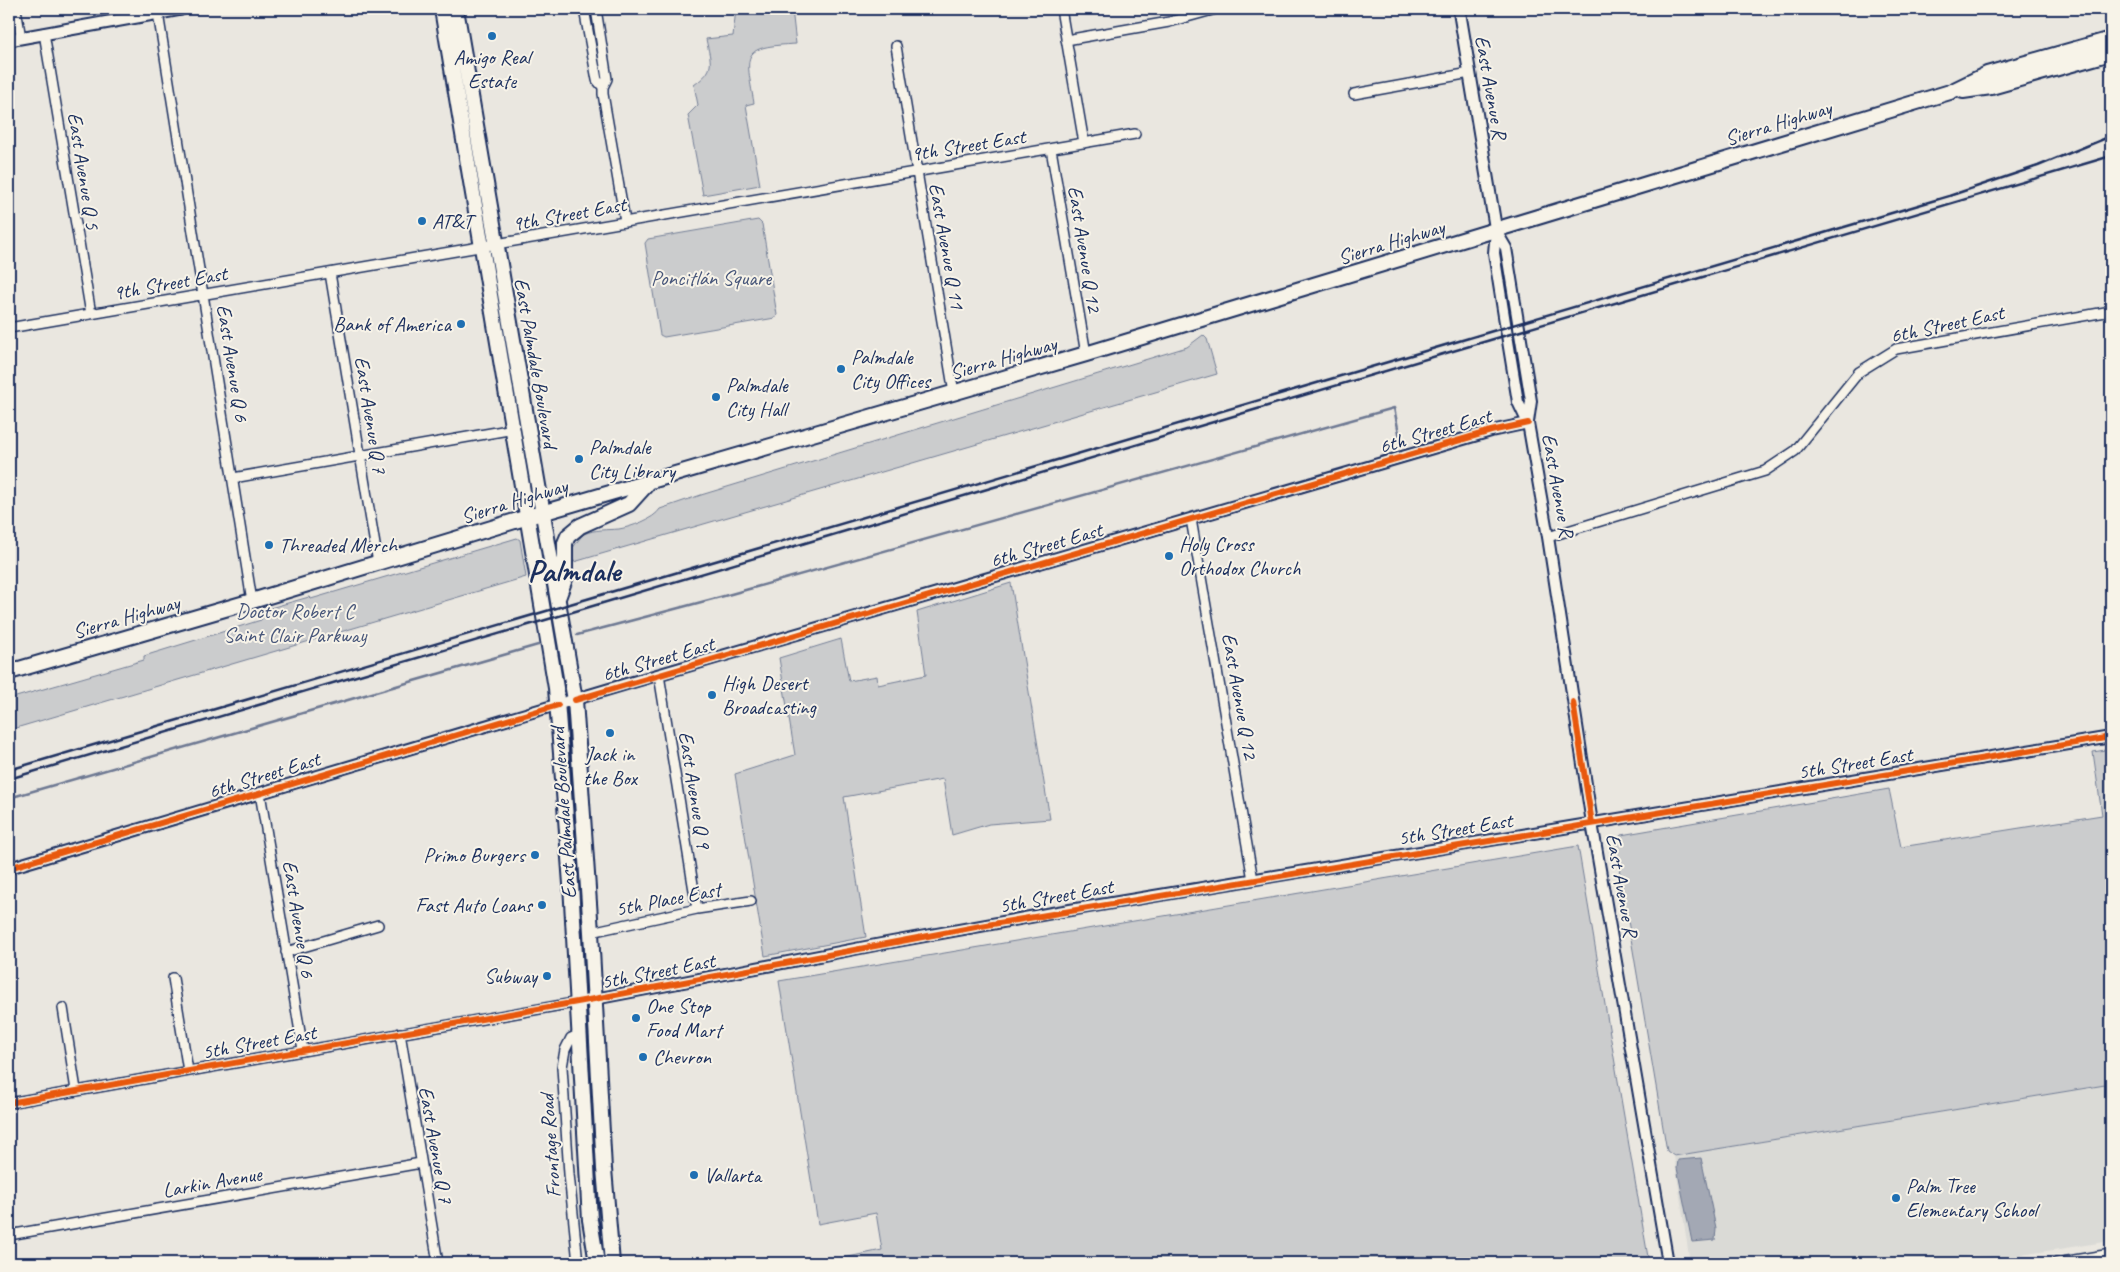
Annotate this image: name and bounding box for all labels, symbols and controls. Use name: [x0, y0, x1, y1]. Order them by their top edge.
marker: Amigo Real Estate: [486, 30, 498, 42]
street label: East Avenue R: [1469, 33, 1513, 143]
place label: Amigo Real Estate: [454, 44, 534, 94]
street label: Sierra Highway: [1722, 94, 1836, 151]
street label: East Avenue Q 5: [62, 111, 106, 233]
street label: 9th Street East: [909, 123, 1029, 167]
street label: East Avenue Q 11: [923, 181, 971, 313]
street label: East Avenue Q 12: [1062, 184, 1108, 316]
street label: 9th Street East: [510, 191, 630, 237]
place label: AT&T: [432, 208, 477, 234]
street label: Sierra Highway: [1335, 213, 1449, 270]
marker: AT&T: [416, 215, 428, 227]
street label: 9th Street East: [111, 260, 231, 306]
park label: Poncitlán Square: [651, 265, 772, 291]
street label: East Palmdale Boulevard: [508, 276, 564, 454]
street label: 6th Street East: [1888, 299, 2008, 349]
street label: East Avenue Q 6: [211, 303, 255, 424]
place label: Bank of America: [333, 311, 453, 337]
marker: Bank of America: [455, 318, 467, 330]
street label: Sierra Highway: [947, 330, 1061, 386]
place label: Palmdale City Offices: [851, 344, 932, 394]
street label: East Avenue Q 7: [349, 355, 393, 477]
marker: Palmdale City Offices: [835, 363, 847, 375]
place label: Palmdale City Hall: [726, 372, 790, 422]
marker: Palmdale City Hall: [710, 391, 722, 403]
street label: 6th Street East: [1376, 402, 1496, 459]
street label: East Avenue R: [1536, 431, 1580, 541]
place label: Palmdale City Library: [589, 434, 677, 484]
marker: Palmdale City Library: [573, 453, 585, 465]
street label: Sierra Highway: [458, 472, 572, 529]
street label: 6th Street East: [987, 516, 1107, 573]
place label: Holy Cross Orthodox Church: [1179, 531, 1301, 581]
place label: Threaded Merch: [279, 532, 398, 558]
marker: Threaded Merch: [263, 539, 275, 551]
marker: Holy Cross Orthodox Church: [1163, 550, 1175, 562]
district label: Palmdale: [528, 551, 623, 590]
street label: Sierra Highway: [70, 589, 184, 645]
park label: Doctor Robert C Saint Clair Parkway: [224, 598, 368, 648]
street label: 6th Street East: [599, 630, 719, 687]
street label: East Avenue Q 12: [1216, 631, 1264, 763]
place label: High Desert Broadcasting: [722, 670, 817, 720]
marker: High Desert Broadcasting: [706, 689, 718, 701]
street label: East Palmdale Boulevard: [544, 723, 582, 900]
marker: Jack in the Box: [604, 727, 616, 739]
street label: East Avenue Q 9: [673, 730, 717, 852]
place label: Jack in the Box: [583, 741, 639, 791]
street label: 5th Street East: [1796, 741, 1916, 785]
street label: 6th Street East: [205, 745, 325, 804]
street label: 5th Street East: [1396, 807, 1516, 851]
street label: East Avenue R: [1600, 831, 1644, 941]
place label: Primo Burgers: [423, 842, 527, 868]
marker: Primo Burgers: [529, 849, 541, 861]
street label: East Avenue Q 6: [277, 859, 321, 980]
street label: 5th Street East: [997, 873, 1117, 919]
street label: 5th Place East: [613, 875, 726, 922]
place label: Fast Auto Loans: [416, 892, 534, 918]
marker: Fast Auto Loans: [536, 899, 548, 911]
street label: 5th Street East: [599, 947, 719, 995]
place label: Subway: [484, 963, 539, 989]
marker: Subway: [541, 970, 553, 982]
place label: One Stop Food Mart: [646, 993, 725, 1043]
marker: One Stop Food Mart: [630, 1012, 642, 1024]
street label: 5th Street East: [200, 1019, 320, 1065]
place label: Chevron: [653, 1044, 711, 1070]
marker: Chevron: [637, 1051, 649, 1063]
street label: East Avenue Q 7: [413, 1085, 459, 1207]
street label: Frontage Road: [533, 1090, 567, 1199]
street label: Larkin Avenue: [160, 1160, 265, 1203]
place label: Vallarta: [704, 1162, 763, 1188]
marker: Vallarta: [688, 1169, 700, 1181]
place label: Palm Tree Elementary School: [1906, 1173, 2041, 1223]
marker: Palm Tree Elementary School: [1890, 1192, 1902, 1204]

